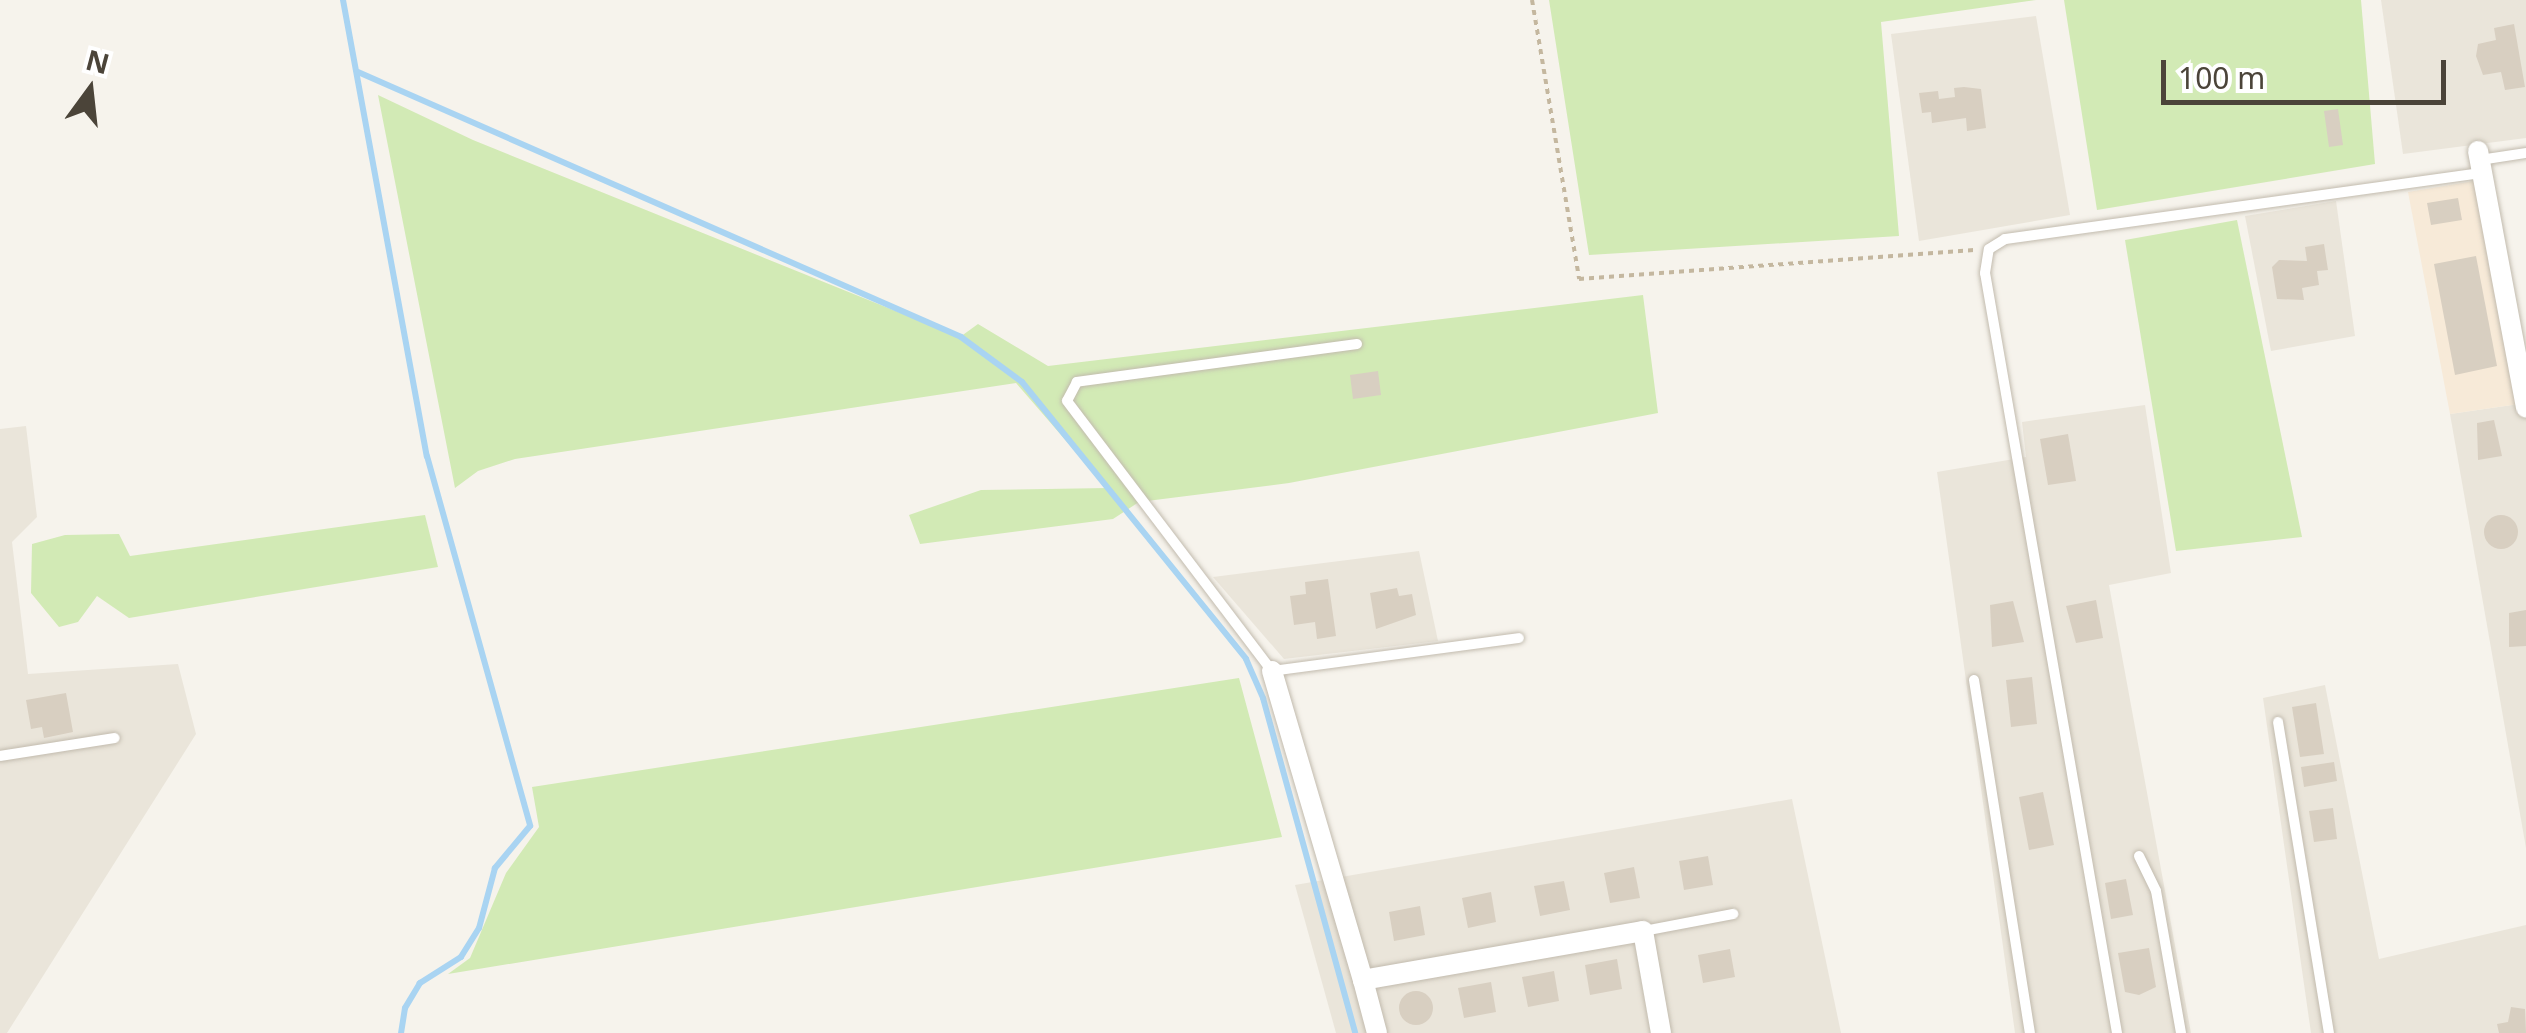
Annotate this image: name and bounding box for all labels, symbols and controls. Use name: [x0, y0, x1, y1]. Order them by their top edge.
north arrow: [40, 40, 140, 140]
text: N: [82, 40, 114, 82]
scale bar: [2166, 40, 2451, 102]
text: 100 m: [2178, 57, 2265, 98]

